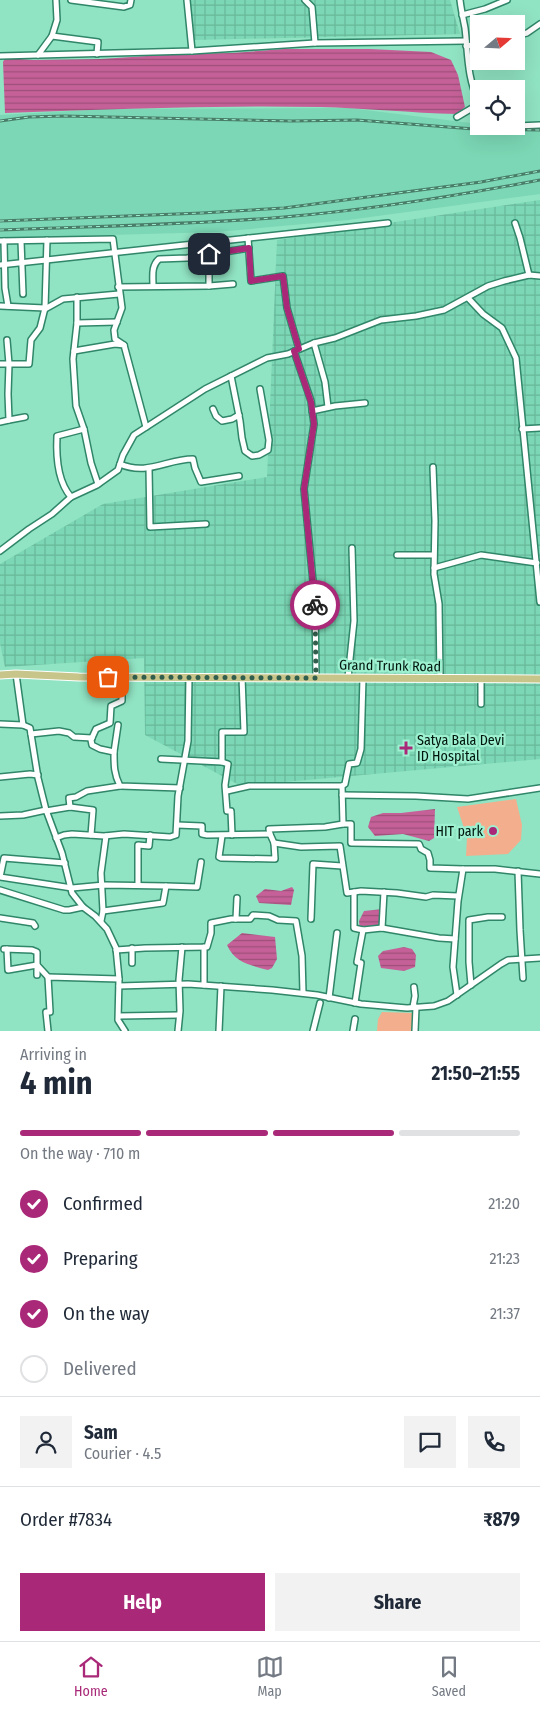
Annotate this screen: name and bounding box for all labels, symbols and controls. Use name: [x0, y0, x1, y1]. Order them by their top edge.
north arrow: [470, 15, 525, 70]
map controls: [470, 15, 525, 135]
button: locate: [470, 80, 525, 135]
pin: [188, 233, 230, 275]
icon: home: [195, 240, 223, 268]
courier: [290, 580, 340, 630]
icon: bike: [301, 591, 329, 619]
pin: [87, 656, 129, 698]
street label: Grand Trunk Road: [339, 657, 441, 675]
icon: bag: [94, 663, 122, 691]
place label: Satya Bala Devi ID Hospital: [417, 732, 504, 765]
marker: Satya Bala Devi ID Hospital: [399, 741, 413, 755]
place label: HIT park: [435, 823, 483, 840]
marker: HIT park: [487, 825, 499, 837]
text: Arriving in: [20, 1045, 87, 1064]
text: 21:50–21:55: [432, 1062, 520, 1085]
text: 4 min: [20, 1064, 93, 1102]
text: On the way · 710 m: [20, 1144, 140, 1163]
icon: check: [20, 1190, 48, 1218]
text: Confirmed: [63, 1192, 143, 1215]
text: 21:20: [488, 1194, 520, 1213]
icon: check: [20, 1245, 48, 1273]
text: Preparing: [63, 1247, 138, 1270]
text: 21:23: [489, 1249, 520, 1268]
icon: check: [20, 1300, 48, 1328]
text: On the way: [63, 1302, 149, 1325]
text: 21:37: [490, 1304, 520, 1323]
text: Delivered: [63, 1357, 137, 1380]
button: person: [20, 1416, 72, 1468]
button: chat: [404, 1416, 456, 1468]
button: phone: [468, 1416, 520, 1468]
text: Sam: [84, 1421, 118, 1444]
text: Courier · 4.5: [84, 1444, 161, 1463]
text: Order #7834: [20, 1508, 112, 1531]
text: ₹879: [483, 1508, 520, 1531]
button: Help: [20, 1573, 265, 1631]
button: Share: [275, 1573, 520, 1631]
tab: Home: [74, 1653, 108, 1700]
tab: Map: [256, 1653, 284, 1700]
tab: Saved: [432, 1653, 466, 1700]

